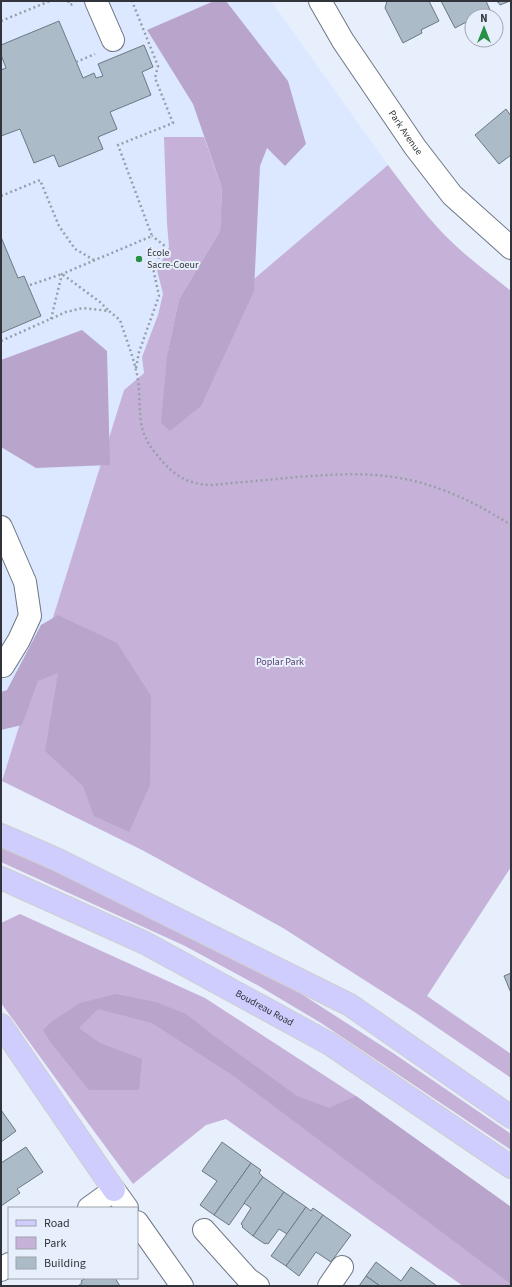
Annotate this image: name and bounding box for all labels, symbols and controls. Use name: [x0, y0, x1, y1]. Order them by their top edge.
north arrow: [464, 8, 504, 48]
text: N: [480, 11, 488, 26]
street label: Park Avenue: [385, 107, 426, 158]
place label: École Sacre-Coeur: [147, 246, 199, 272]
marker: École Sacre-Coeur: [134, 254, 144, 264]
park label: Poplar Park: [256, 655, 304, 669]
street label: Boudreau Road: [233, 987, 296, 1030]
legend: [8, 1207, 138, 1279]
text: Road: [44, 1215, 70, 1232]
text: Park: [44, 1235, 66, 1252]
text: Building: [44, 1255, 86, 1272]

